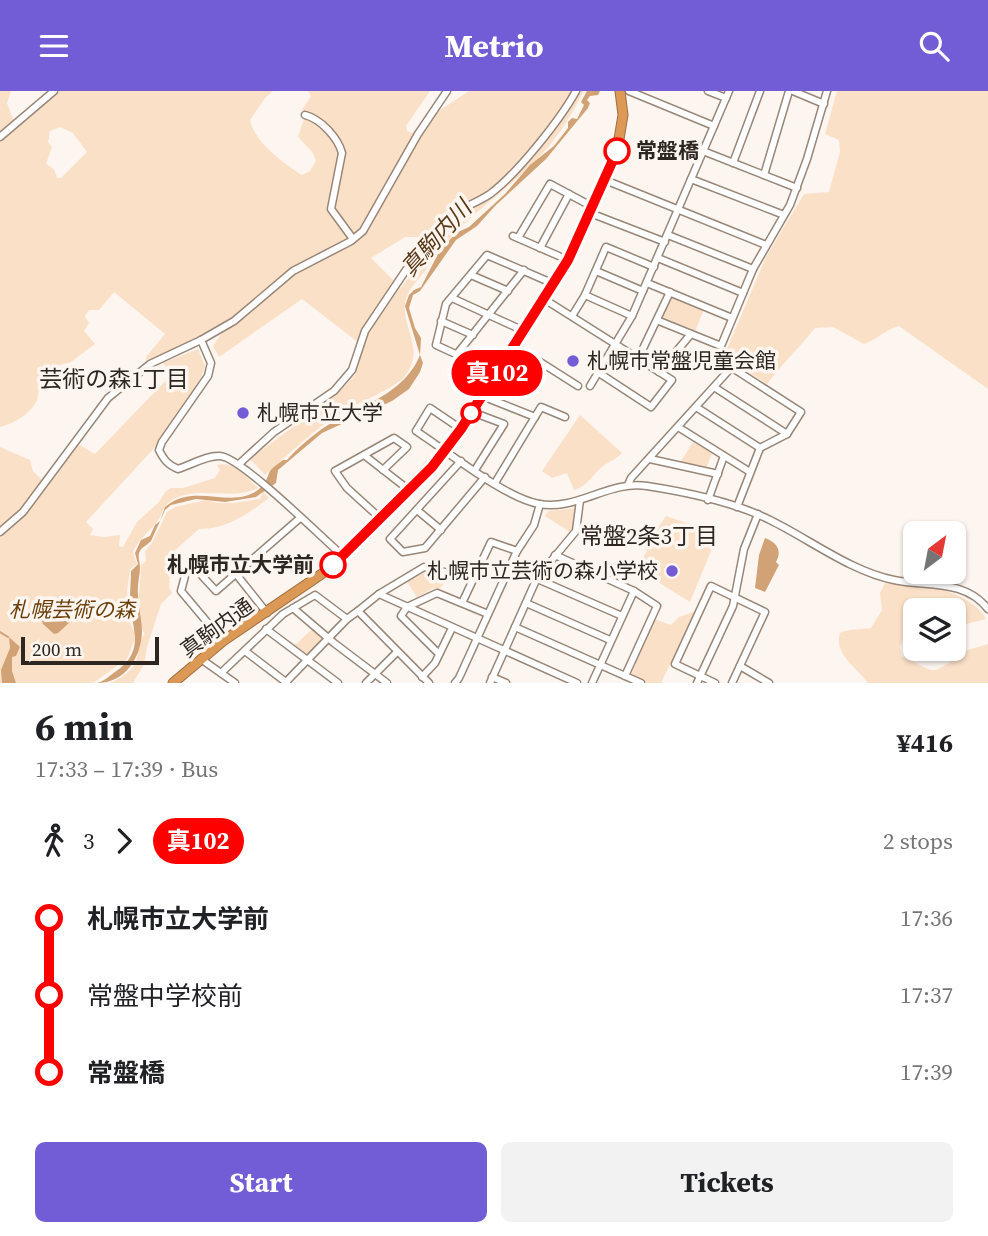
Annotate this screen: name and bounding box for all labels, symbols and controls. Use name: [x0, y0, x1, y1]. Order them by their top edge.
text: Metrio: [444, 24, 544, 68]
icon: menu: [35, 27, 73, 65]
icon: search: [915, 27, 953, 65]
place label: 常盤橋: [636, 136, 699, 165]
marker: 常盤橋: [604, 138, 630, 164]
water label: 真駒内川: [393, 191, 481, 283]
place label: 札幌市常盤児童会館: [587, 346, 776, 375]
line badge: 真102: [448, 350, 546, 396]
marker: 札幌市常盤児童会館: [565, 353, 581, 369]
text: 真102: [465, 356, 529, 389]
district label: 芸術の森1丁目: [39, 363, 189, 395]
place label: 札幌市立大学: [257, 398, 383, 427]
unlabelled marker: [461, 403, 481, 423]
marker: 札幌市立大学: [235, 405, 251, 421]
district label: 常盤2条3丁目: [580, 520, 718, 552]
north arrow: [903, 521, 966, 585]
map controls: [903, 521, 966, 661]
place label: 札幌市立大学前: [167, 550, 314, 579]
marker: 札幌市立大学前: [320, 552, 346, 578]
place label: 札幌市立芸術の森小学校: [427, 556, 658, 585]
marker: 札幌市立芸術の森小学校: [664, 563, 680, 579]
street label: 真駒内通: [174, 591, 259, 664]
park label: 札幌芸術の森: [9, 595, 137, 624]
button: layers: [903, 598, 966, 661]
scale bar: [21, 634, 159, 666]
text: 200 m: [32, 636, 82, 662]
text: 6 min: [35, 701, 134, 753]
text: ¥416: [897, 725, 953, 761]
text: 17:33 – 17:39 · Bus: [35, 753, 218, 785]
icon: walk: [35, 822, 73, 860]
icon: forward: [105, 822, 143, 860]
text: 真102: [167, 824, 230, 857]
text: 3: [83, 825, 95, 857]
text: 2 stops: [883, 825, 953, 857]
text: 札幌市立大学前: [87, 901, 269, 937]
text: 17:36: [900, 902, 953, 934]
text: 常盤中学校前: [87, 978, 243, 1014]
text: 17:37: [900, 979, 953, 1011]
text: 常盤橋: [87, 1055, 165, 1091]
text: 17:39: [900, 1056, 953, 1088]
button: Start: [35, 1142, 487, 1222]
button: Tickets: [501, 1142, 953, 1222]

